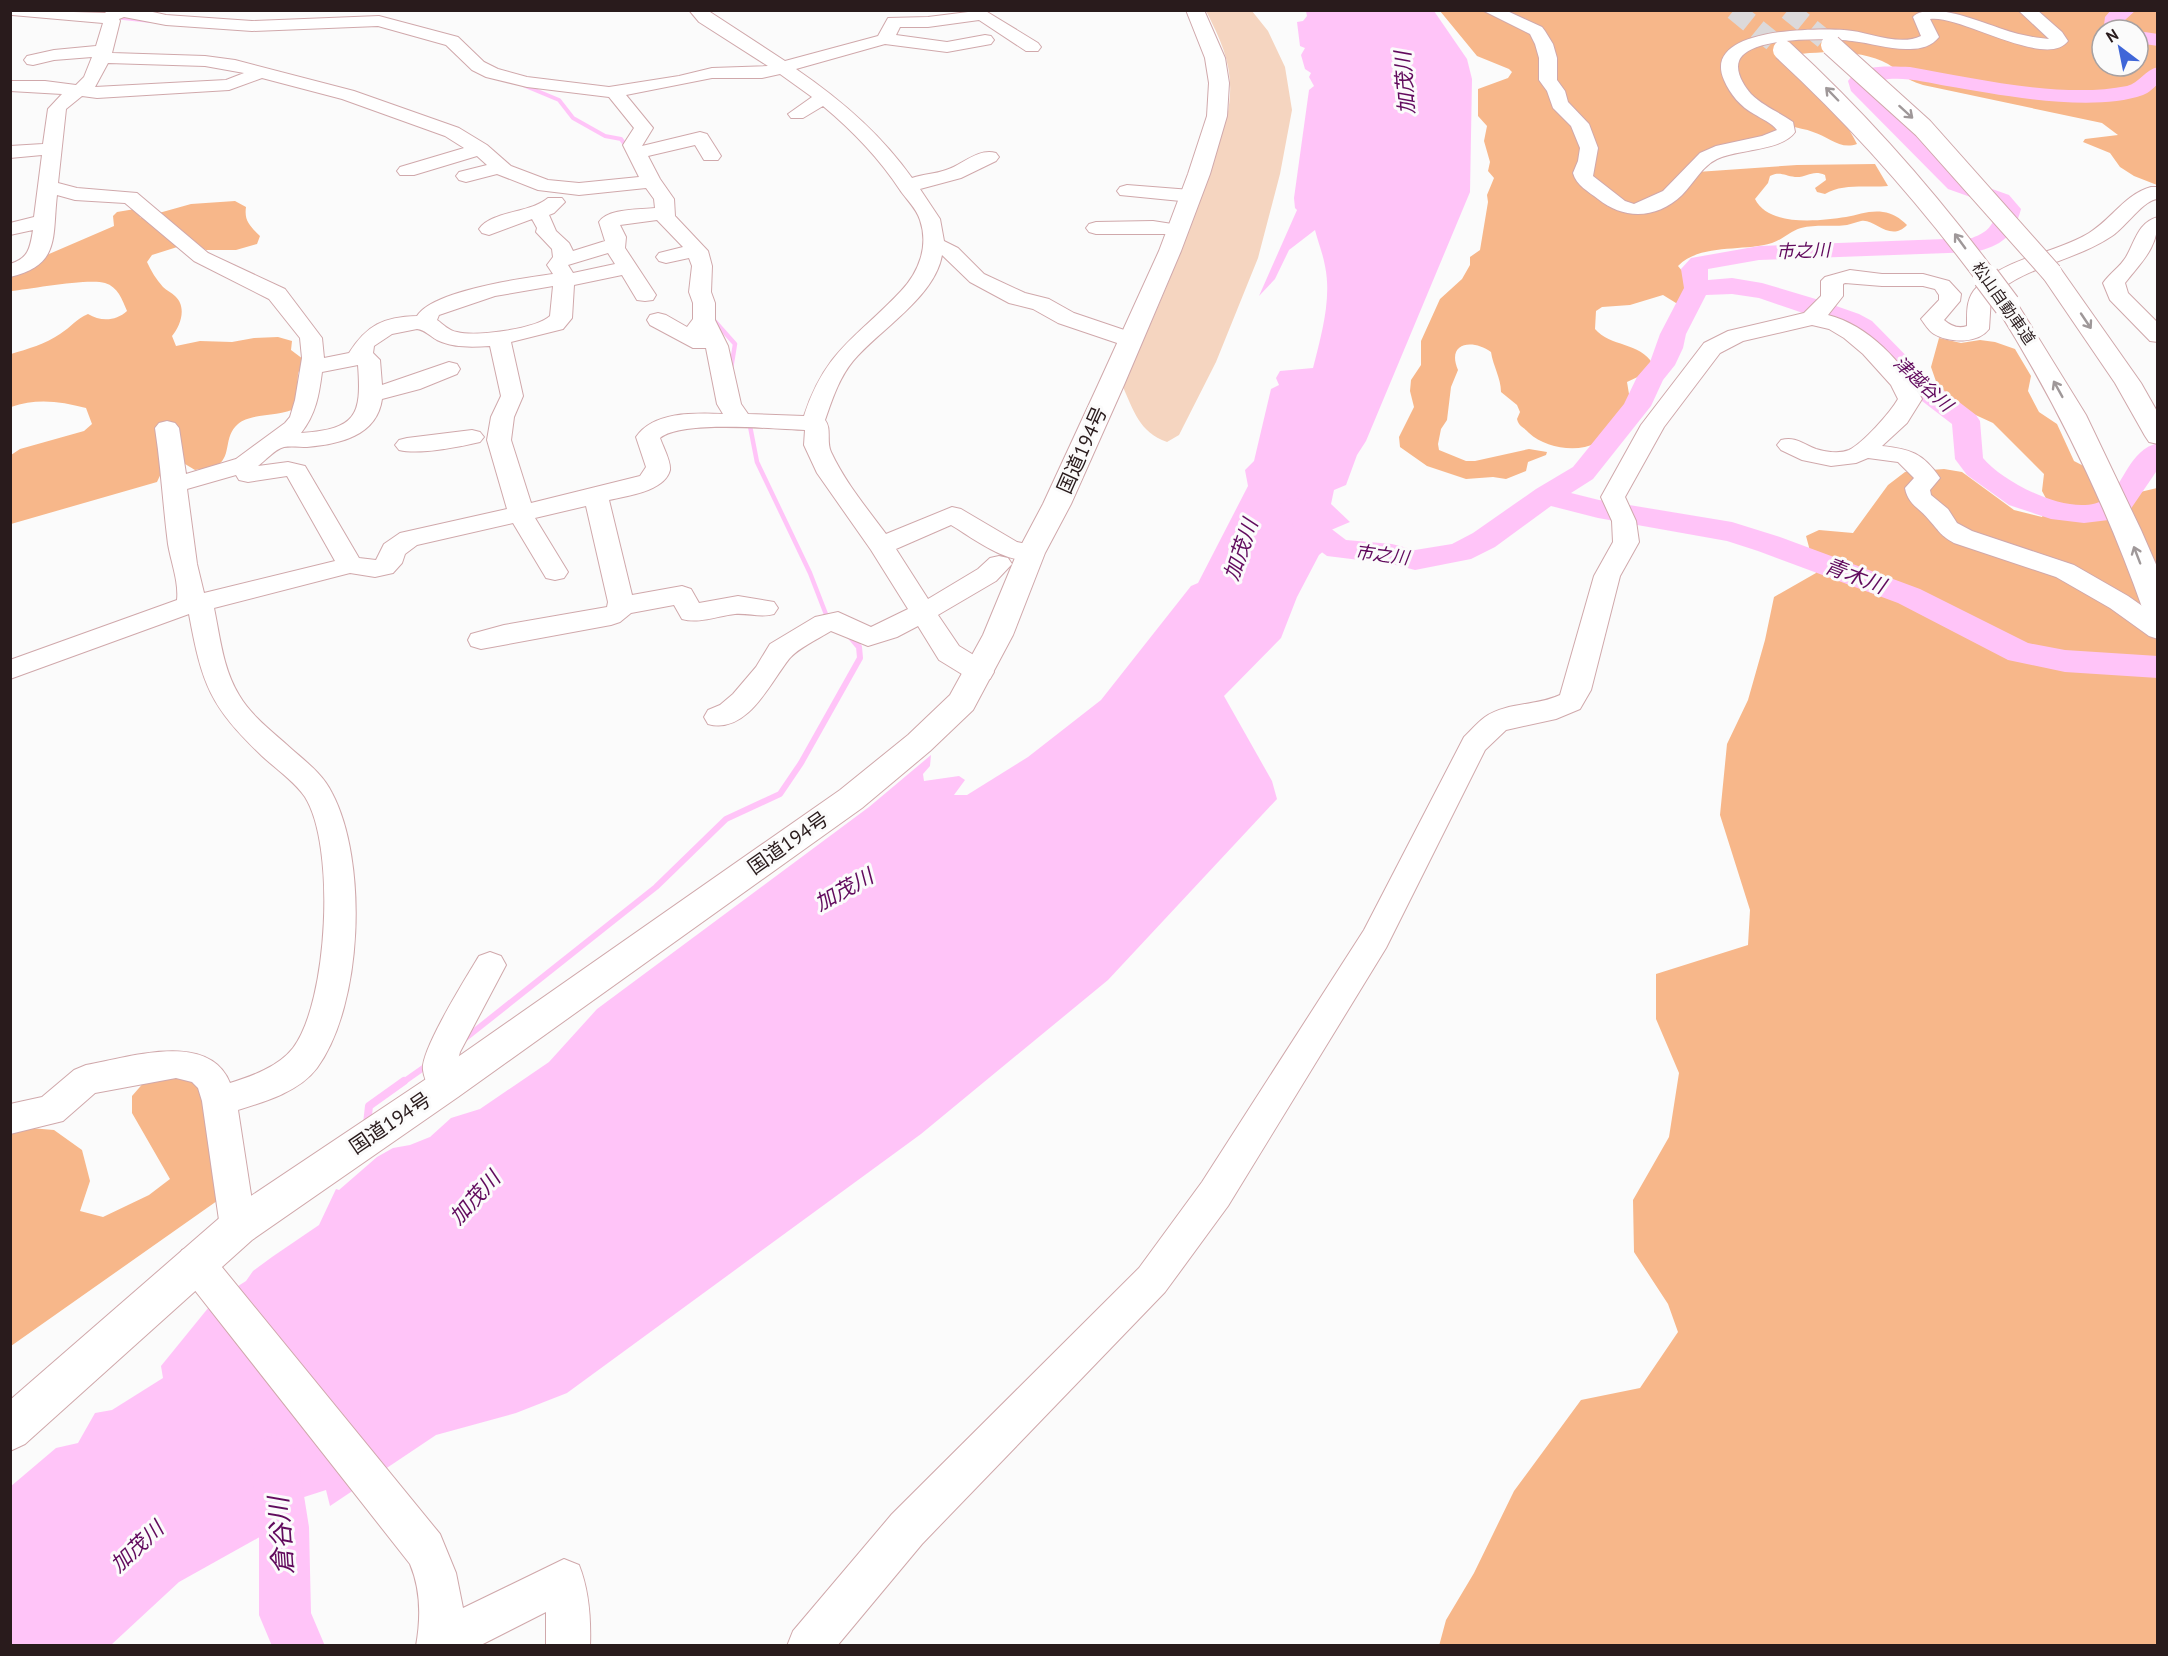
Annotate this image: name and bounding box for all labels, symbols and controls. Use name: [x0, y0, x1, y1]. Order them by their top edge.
north arrow: [2090, 18, 2150, 78]
text: N: [2102, 24, 2122, 47]
water label: 加茂川: [1389, 49, 1420, 115]
one-way arrow: [1824, 86, 1839, 101]
one-way arrow: [1898, 105, 1913, 119]
one-way arrow: [1954, 233, 1966, 249]
water label: 市之川: [1776, 238, 1832, 263]
street label: 松山自動車道: [1968, 258, 2040, 348]
one-way arrow: [2080, 312, 2092, 329]
water label: 津越谷川: [1889, 351, 1959, 418]
one-way arrow: [2052, 380, 2063, 398]
street label: 国道194号: [1051, 402, 1113, 498]
water label: 加茂川: [1218, 514, 1264, 584]
water label: 市之川: [1354, 540, 1412, 569]
one-way arrow: [2131, 547, 2142, 565]
water label: 青木川: [1821, 552, 1891, 600]
street label: 国道194号: [743, 806, 833, 880]
water label: 加茂川: [810, 862, 880, 917]
street label: 国道194号: [344, 1086, 436, 1160]
water label: 加茂川: [444, 1164, 507, 1230]
water label: 倉谷川: [261, 1493, 300, 1576]
water label: 加茂川: [104, 1514, 170, 1578]

